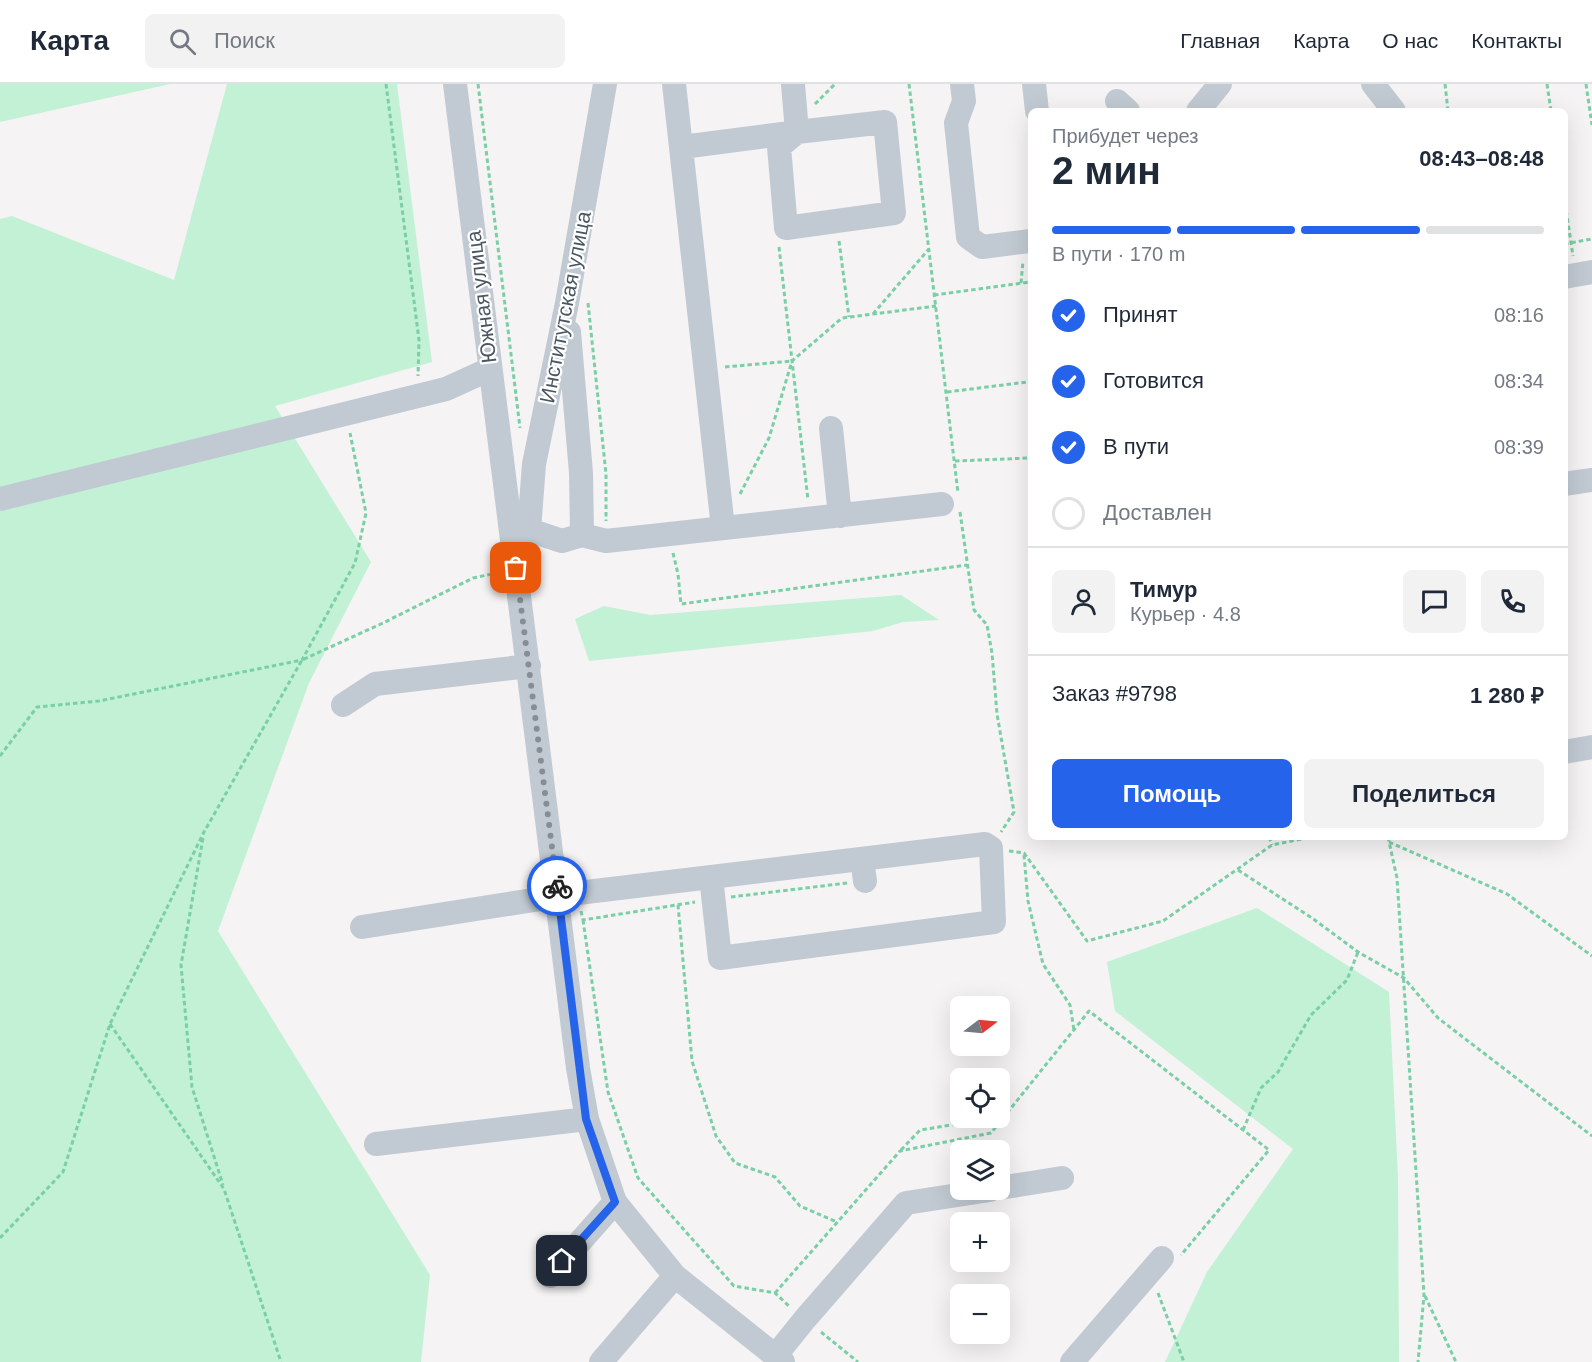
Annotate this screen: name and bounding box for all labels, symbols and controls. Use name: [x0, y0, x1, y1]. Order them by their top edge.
search box: [145, 14, 565, 68]
text: Карта: [30, 25, 109, 56]
icon: search: [166, 25, 199, 58]
text: Поиск: [214, 28, 275, 53]
text: Главная: [1180, 29, 1260, 52]
text: Карта: [1293, 29, 1349, 52]
text: О нас: [1382, 29, 1438, 52]
text: Контакты: [1471, 29, 1562, 52]
text: Прибудет через: [1052, 125, 1198, 147]
text: 08:43–08:48: [1419, 146, 1544, 171]
text: 2 мин: [1052, 149, 1161, 192]
street label: Институтская улица: [535, 209, 595, 405]
street label: Южная улица: [461, 229, 501, 365]
text: В пути · 170 m: [1052, 243, 1185, 265]
icon: check: [1052, 299, 1085, 332]
text: Принят: [1103, 302, 1177, 327]
text: 08:16: [1494, 304, 1544, 326]
icon: check: [1052, 365, 1085, 398]
text: Готовится: [1103, 368, 1204, 393]
text: 08:34: [1494, 370, 1544, 392]
icon: check: [1052, 431, 1085, 464]
text: В пути: [1103, 434, 1169, 459]
text: 08:39: [1494, 436, 1544, 458]
text: Доставлен: [1103, 500, 1212, 525]
pin: [490, 542, 541, 593]
icon: bag: [499, 551, 532, 584]
button: person: [1052, 570, 1115, 633]
button: chat: [1403, 570, 1466, 633]
button: phone: [1481, 570, 1544, 633]
text: Тимур: [1130, 577, 1198, 602]
text: Курьер · 4.8: [1130, 603, 1241, 625]
text: Заказ #9798: [1052, 681, 1177, 706]
text: 1 280 ₽: [1470, 683, 1544, 708]
button: Помощь: [1052, 759, 1292, 828]
button: Поделиться: [1304, 759, 1544, 828]
courier: [527, 856, 587, 916]
icon: bike: [541, 870, 574, 903]
north arrow: [950, 996, 1010, 1056]
map controls: [950, 996, 1010, 1344]
button: locate: [950, 1068, 1010, 1128]
button: layers: [950, 1140, 1010, 1200]
button: +: [950, 1212, 1010, 1272]
pin: [536, 1235, 587, 1286]
icon: home: [545, 1244, 578, 1277]
button: −: [950, 1284, 1010, 1344]

